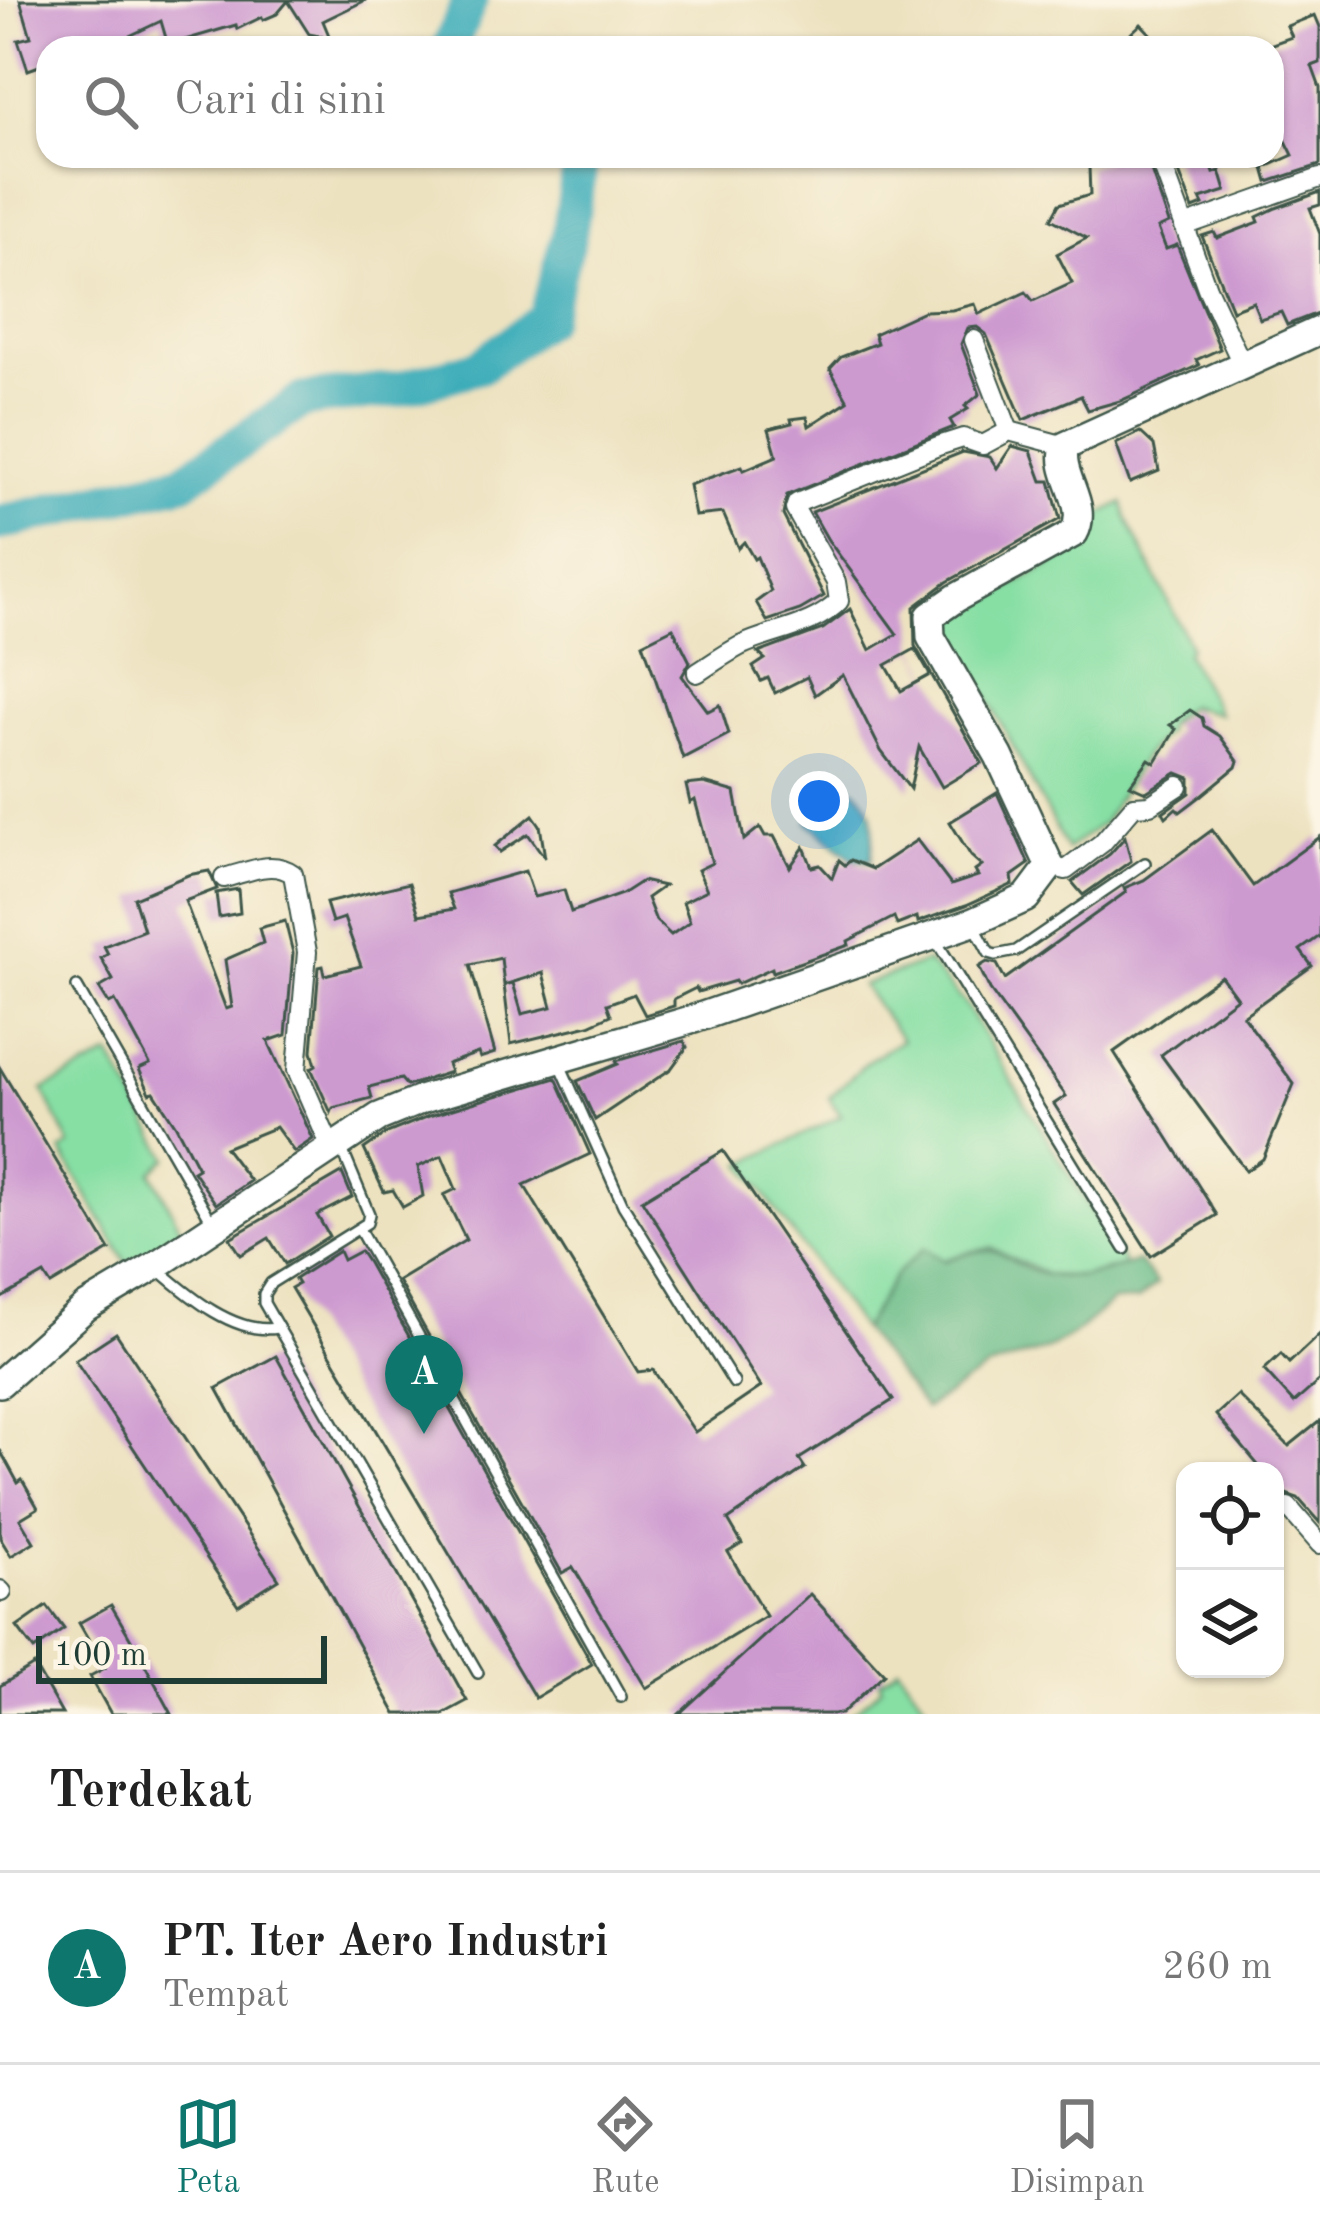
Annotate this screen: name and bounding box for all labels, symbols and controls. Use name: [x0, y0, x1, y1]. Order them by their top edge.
search box: [36, 36, 1284, 168]
icon: search: [78, 69, 144, 135]
text: Cari di sini: [174, 79, 386, 124]
your location: [789, 771, 849, 831]
pin: A: [385, 1335, 463, 1434]
map controls: [1176, 1462, 1284, 1678]
button: locate: [1176, 1462, 1284, 1570]
button: layers: [1176, 1570, 1284, 1678]
scale bar: [36, 1630, 327, 1683]
text: 100 m: [54, 1640, 147, 1673]
text: Terdekat: [48, 1767, 252, 1818]
text: PT. Iter Aero Industri: [162, 1921, 608, 1966]
text: A: [72, 1948, 102, 1987]
text: 260 m: [1162, 1948, 1272, 1987]
text: Tempat: [162, 1976, 289, 2015]
tab: Peta: [175, 2091, 241, 2204]
tab: Rute: [591, 2091, 659, 2204]
tab: Disimpan: [1010, 2091, 1145, 2204]

